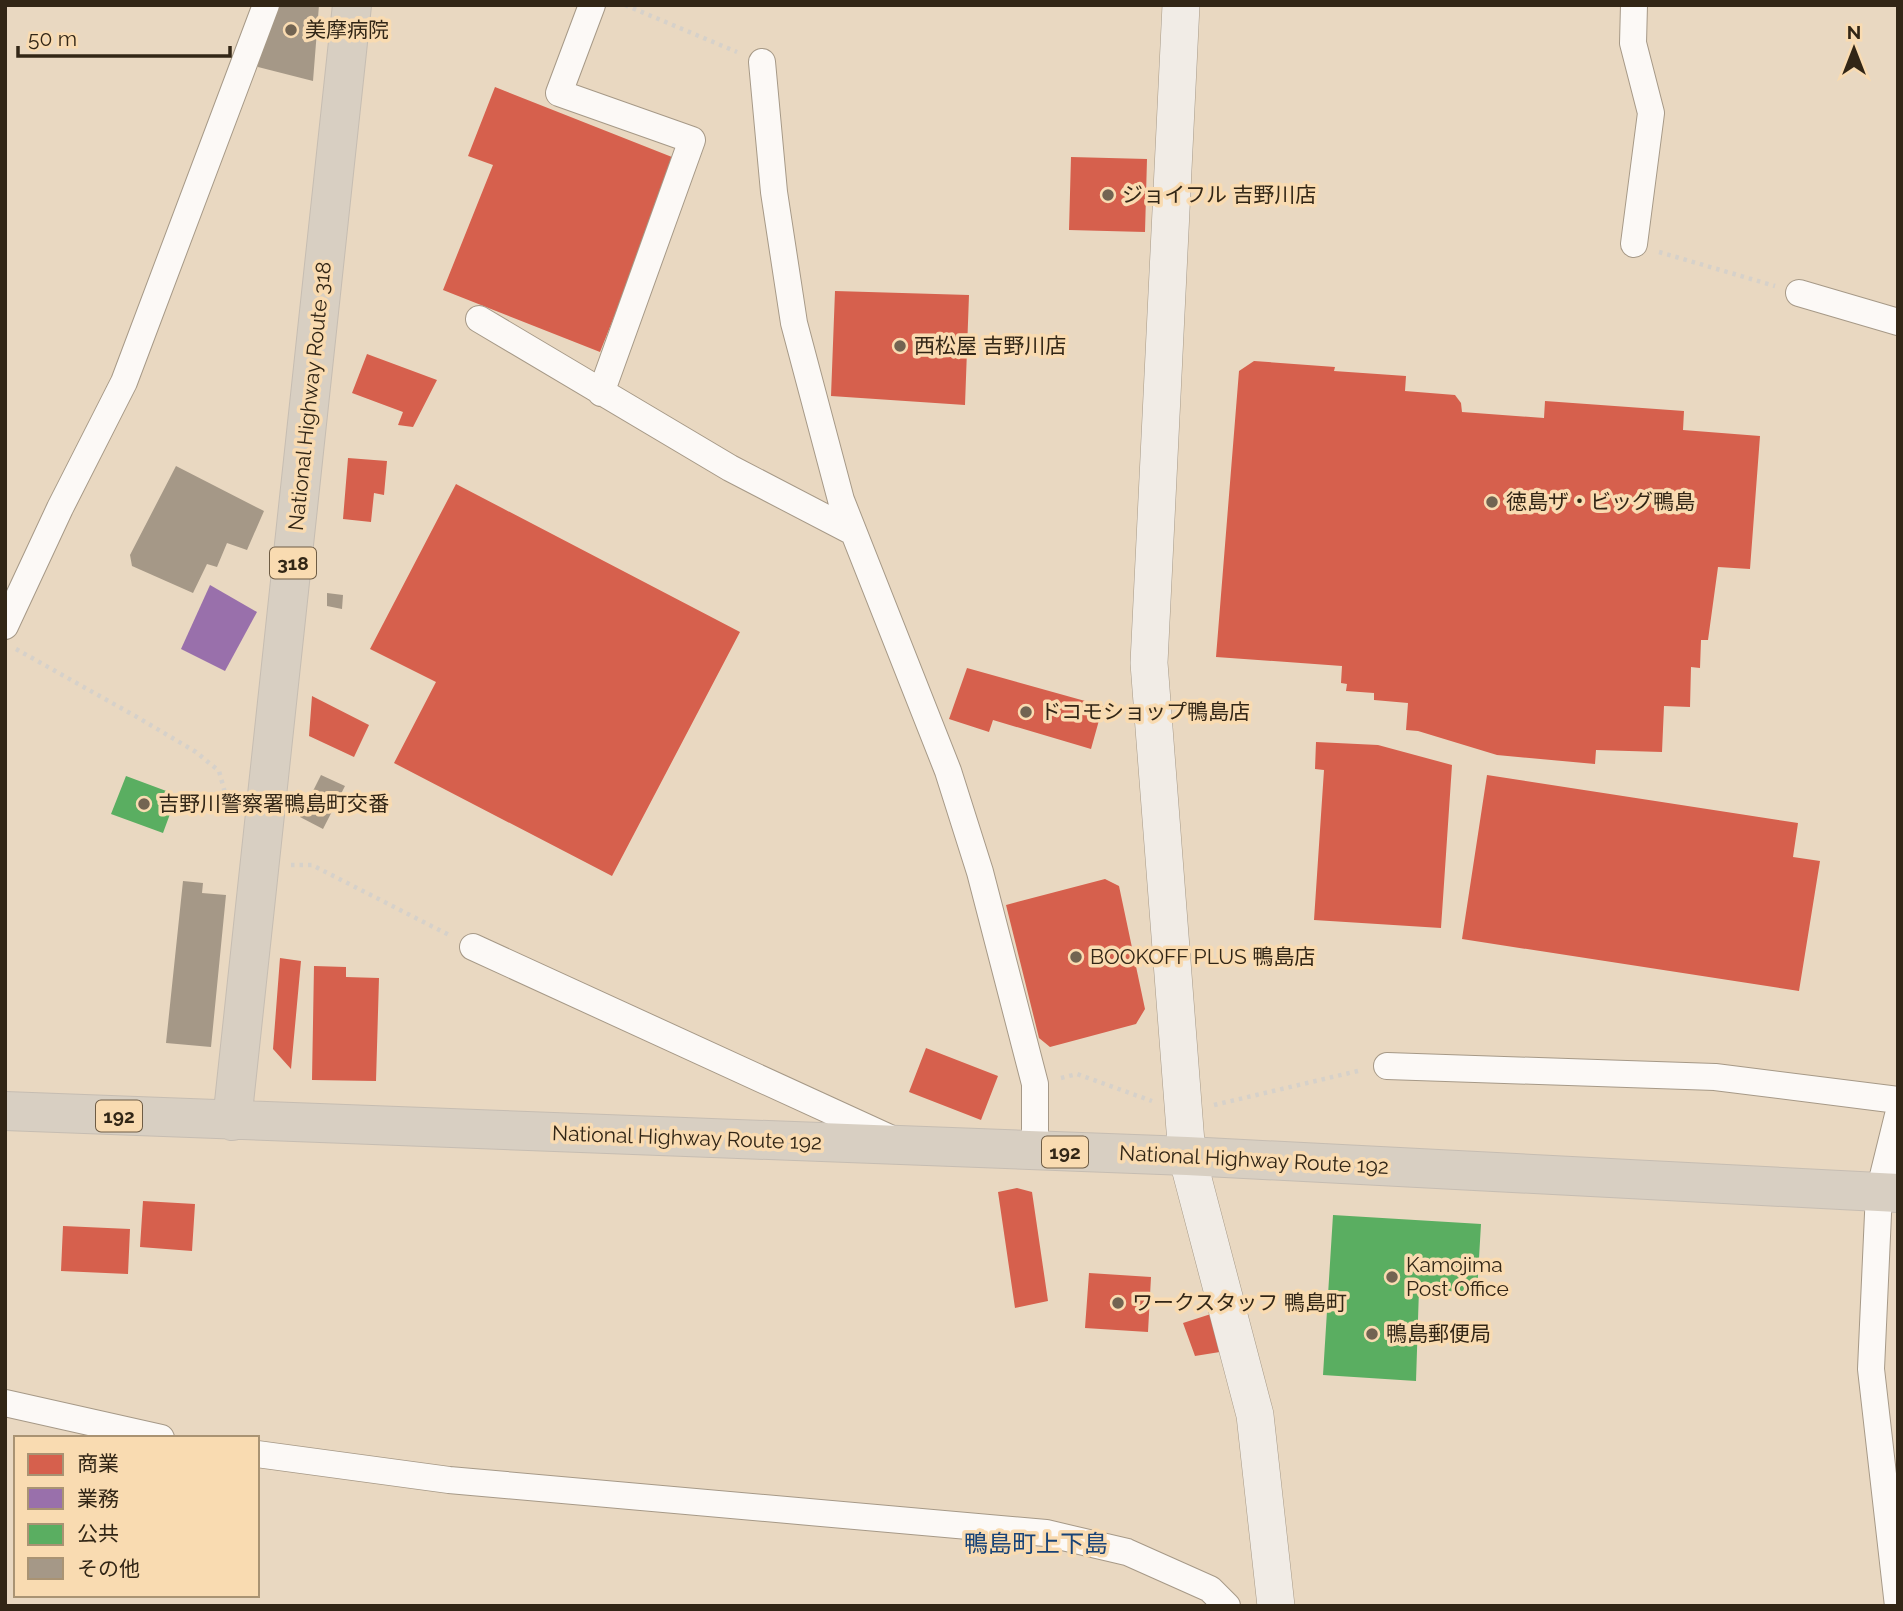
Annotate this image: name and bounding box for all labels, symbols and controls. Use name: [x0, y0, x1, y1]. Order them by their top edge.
scale bar: [18, 14, 229, 58]
north arrow: [1819, 14, 1889, 84]
place label: 美摩病院: [305, 17, 389, 42]
text: N: [1847, 21, 1861, 43]
marker: 美摩病院: [283, 22, 299, 38]
text: 50 m: [28, 26, 77, 51]
place label: ジョイフル 吉野川店: [1122, 182, 1316, 207]
marker: ジョイフル 吉野川店: [1100, 187, 1116, 203]
street label: National Highway Route 318: [283, 260, 336, 532]
place label: 西松屋 吉野川店: [914, 333, 1066, 358]
marker: 西松屋 吉野川店: [892, 338, 908, 354]
place label: 徳島ザ・ビッグ鴨島: [1506, 489, 1695, 514]
marker: 徳島ザ・ビッグ鴨島: [1484, 494, 1500, 510]
road number: 318: [270, 548, 316, 578]
place label: ドコモショップ鴨島店: [1040, 699, 1250, 724]
marker: ドコモショップ鴨島店: [1018, 704, 1034, 720]
place label: 吉野川警察署鴨島町交番: [158, 791, 389, 816]
marker: 吉野川警察署鴨島町交番: [136, 796, 152, 812]
place label: BOOKOFF PLUS 鴨島店: [1090, 944, 1315, 969]
marker: BOOKOFF PLUS 鴨島店: [1068, 949, 1084, 965]
road number: 192: [96, 1100, 142, 1132]
street label: National Highway Route 192: [552, 1120, 822, 1155]
road number: 192: [1042, 1136, 1088, 1168]
street label: National Highway Route 192: [1119, 1140, 1389, 1179]
place label: Kamojima Post Office: [1406, 1252, 1509, 1301]
marker: Kamojima Post Office: [1384, 1269, 1400, 1285]
place label: ワークスタッフ 鴨島町: [1132, 1290, 1347, 1315]
marker: ワークスタッフ 鴨島町: [1110, 1295, 1126, 1311]
place label: 鴨島郵便局: [1386, 1321, 1491, 1346]
marker: 鴨島郵便局: [1364, 1326, 1380, 1342]
legend: [14, 1436, 259, 1597]
text: 商業: [77, 1451, 119, 1476]
text: 業務: [77, 1486, 119, 1511]
text: 公共: [77, 1521, 119, 1546]
district label: 鴨島町上下島: [964, 1529, 1108, 1558]
text: その他: [77, 1556, 140, 1581]

